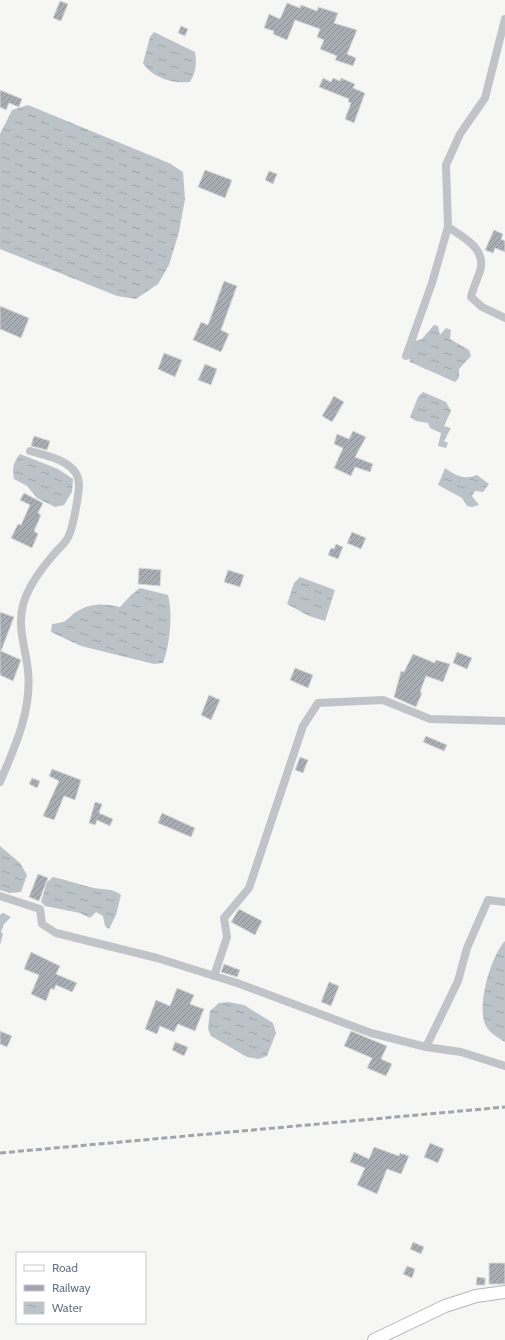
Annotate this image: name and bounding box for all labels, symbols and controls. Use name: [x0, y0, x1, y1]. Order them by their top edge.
legend: [16, 1252, 146, 1324]
text: Road: [52, 1260, 78, 1275]
text: Railway: [52, 1280, 90, 1295]
text: Water: [52, 1300, 83, 1315]

